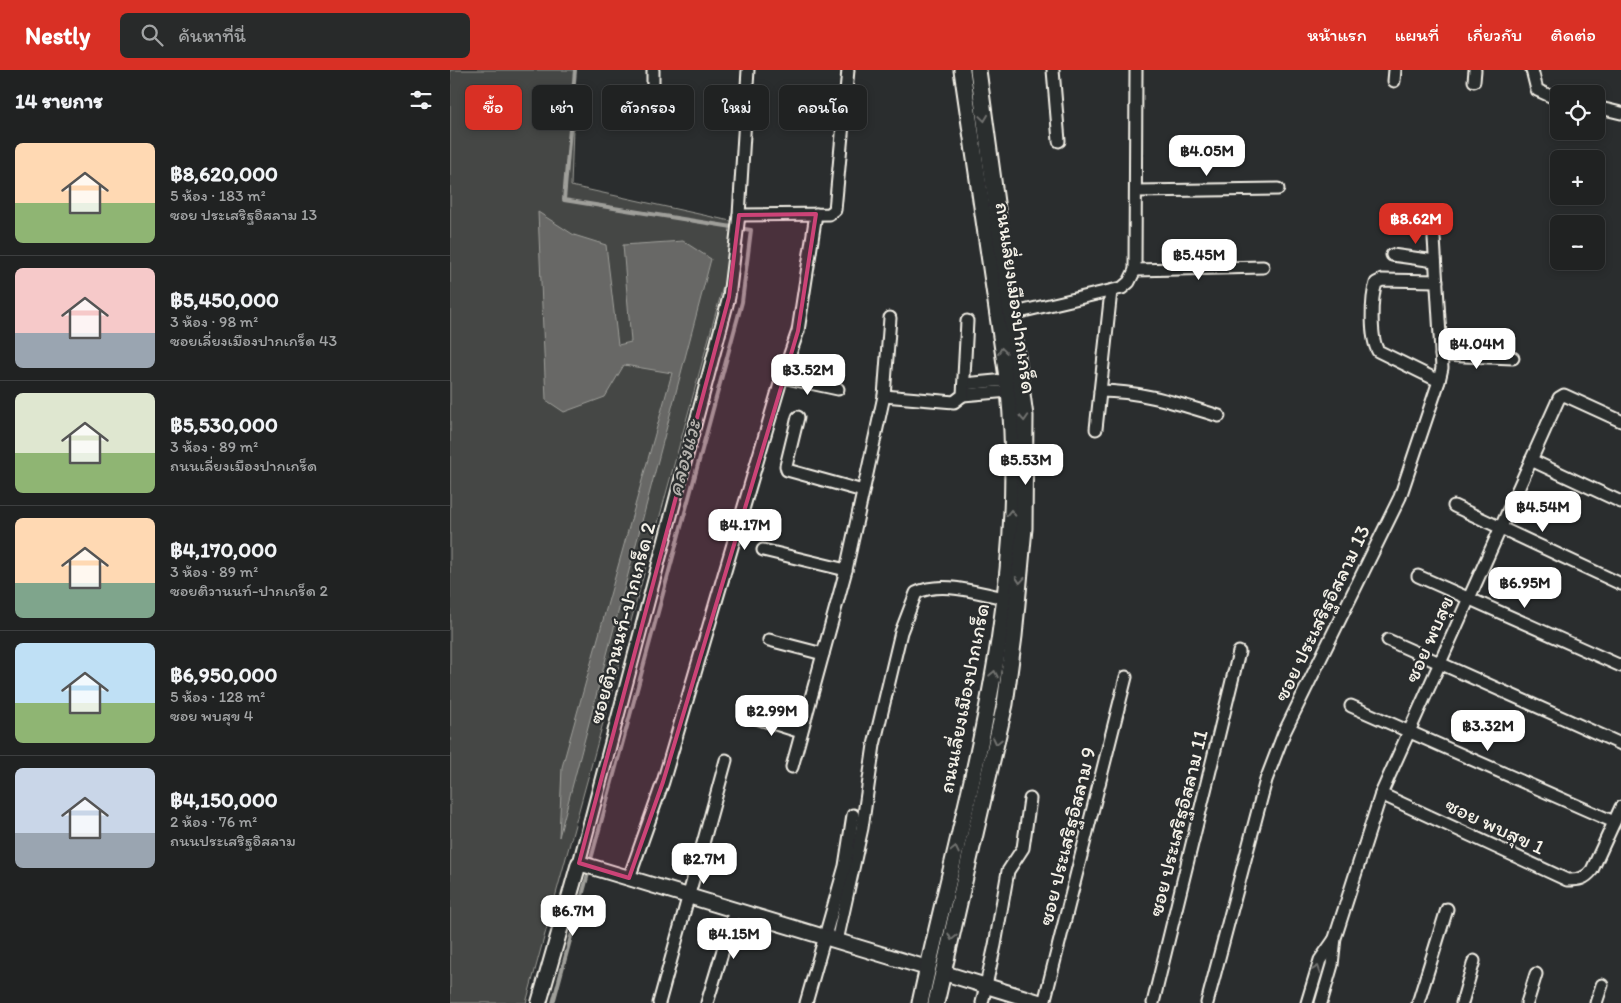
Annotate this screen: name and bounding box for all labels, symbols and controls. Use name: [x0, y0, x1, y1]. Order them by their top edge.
search box: [120, 13, 470, 58]
text: Nestly: [25, 21, 90, 50]
icon: search: [138, 21, 166, 49]
text: ค้นหาที่นี่: [178, 24, 246, 47]
text: หน้าแรก: [1307, 24, 1367, 46]
text: แผนที่: [1395, 24, 1439, 46]
text: เกี่ยวกับ: [1467, 24, 1522, 46]
text: ติดต่อ: [1550, 24, 1596, 46]
chip: ซื้อ: [465, 85, 522, 130]
chip: เช่า: [532, 85, 592, 130]
chip: ตัวกรอง: [602, 85, 694, 130]
chip: ใหม่: [704, 85, 769, 130]
chip: คอนโด: [779, 85, 867, 130]
map controls: [1550, 85, 1605, 270]
button: locate: [1550, 85, 1605, 140]
icon: filters: [407, 86, 435, 114]
text: 14 รายการ: [15, 88, 103, 113]
one-way arrow: [979, 114, 989, 123]
pin: ฿4.05M: [1166, 134, 1248, 177]
text: ฿4.05M: [1180, 141, 1234, 160]
button: +: [1550, 150, 1605, 205]
text: ฿8,620,000: [170, 161, 278, 186]
icon: home: [55, 163, 115, 223]
text: 5 ห้อง · 183 m²: [170, 186, 266, 205]
street label: ถนนเลี่ยงเมืองปากเกร็ด: [991, 200, 1043, 395]
pin: ฿8.62M: [1375, 202, 1457, 245]
text: ซอย ประเสริฐอิสลาม 13: [170, 205, 317, 224]
text: ฿8.62M: [1390, 209, 1442, 228]
button: −: [1550, 215, 1605, 270]
pin: ฿5.45M: [1158, 238, 1240, 281]
text: ฿5.45M: [1173, 245, 1225, 264]
text: ฿5,450,000: [170, 287, 279, 312]
icon: home: [55, 288, 115, 348]
text: 3 ห้อง · 98 m²: [170, 312, 258, 331]
pin: ฿4.04M: [1436, 328, 1518, 370]
text: ซอยเลี่ยงเมืองปากเกร็ด 43: [170, 331, 337, 350]
text: ฿4.04M: [1449, 334, 1505, 353]
one-way arrow: [998, 346, 1008, 355]
pin: ฿3.52M: [767, 354, 849, 396]
text: ฿3.52M: [782, 360, 834, 379]
text: ฿5,530,000: [170, 412, 278, 437]
icon: home: [55, 413, 115, 473]
one-way arrow: [1019, 414, 1030, 422]
water label: คลองแวะ: [660, 415, 707, 500]
text: 3 ห้อง · 89 m²: [170, 437, 258, 456]
pin: ฿5.53M: [985, 444, 1067, 486]
text: ฿5.53M: [1000, 450, 1052, 469]
text: ถนนเลี่ยงเมืองปากเกร็ด: [170, 456, 317, 475]
pin: ฿4.54M: [1502, 490, 1584, 533]
text: ฿4.54M: [1516, 497, 1570, 516]
pin: ฿4.17M: [704, 508, 786, 551]
one-way arrow: [1006, 508, 1016, 516]
text: ฿4.17M: [719, 515, 771, 534]
street label: ซอยติวานนท์-ปากเกร็ด 2: [583, 519, 660, 726]
street label: ซอย ประเสริฐอิสลาม 13: [1268, 521, 1378, 706]
text: ฿4,170,000: [170, 537, 277, 562]
icon: home: [55, 538, 115, 598]
text: 3 ห้อง · 89 m²: [170, 562, 258, 581]
pin: ฿6.95M: [1484, 566, 1566, 609]
text: ฿6.95M: [1499, 573, 1551, 592]
one-way arrow: [1014, 577, 1025, 585]
text: ซอยติวานนท์-ปากเกร็ด 2: [170, 581, 328, 600]
street label: ซอย พบสุข: [1398, 592, 1460, 686]
street label: ถนนเลี่ยงเมืองปากเกร็ด: [933, 601, 994, 795]
text: ฿6,950,000: [170, 662, 277, 687]
icon: home: [55, 663, 115, 723]
one-way arrow: [988, 670, 999, 678]
text: 5 ห้อง · 128 m²: [170, 687, 265, 706]
pin: ฿2.99M: [731, 694, 813, 737]
text: ฿2.99M: [746, 701, 798, 720]
text: ซอย พบสุข 4: [170, 706, 254, 725]
pin: ฿3.32M: [1447, 710, 1529, 752]
text: ฿3.32M: [1462, 716, 1514, 735]
street label: ซอย ประเสริฐอิสลาม 11: [1142, 727, 1216, 919]
one-way arrow: [992, 737, 1002, 746]
street label: ซอย ประเสริฐอิสลาม 9: [1032, 744, 1104, 928]
text: ฿4,150,000: [170, 787, 278, 812]
icon: home: [55, 788, 115, 848]
street label: ซอย พบสุข 1: [1441, 792, 1549, 860]
text: 2 ห้อง · 76 m²: [170, 812, 257, 831]
text: ถนนประเสริฐอิสลาม: [170, 831, 296, 850]
pin: ฿2.7M: [669, 842, 739, 885]
one-way arrow: [949, 845, 960, 854]
text: ฿2.7M: [683, 849, 725, 868]
pin: ฿6.7M: [538, 894, 608, 937]
text: ฿6.7M: [552, 901, 594, 920]
pin: ฿4.15M: [693, 918, 775, 960]
text: ฿4.15M: [708, 924, 760, 943]
one-way arrow: [947, 932, 958, 941]
one-way arrow: [1311, 965, 1321, 974]

